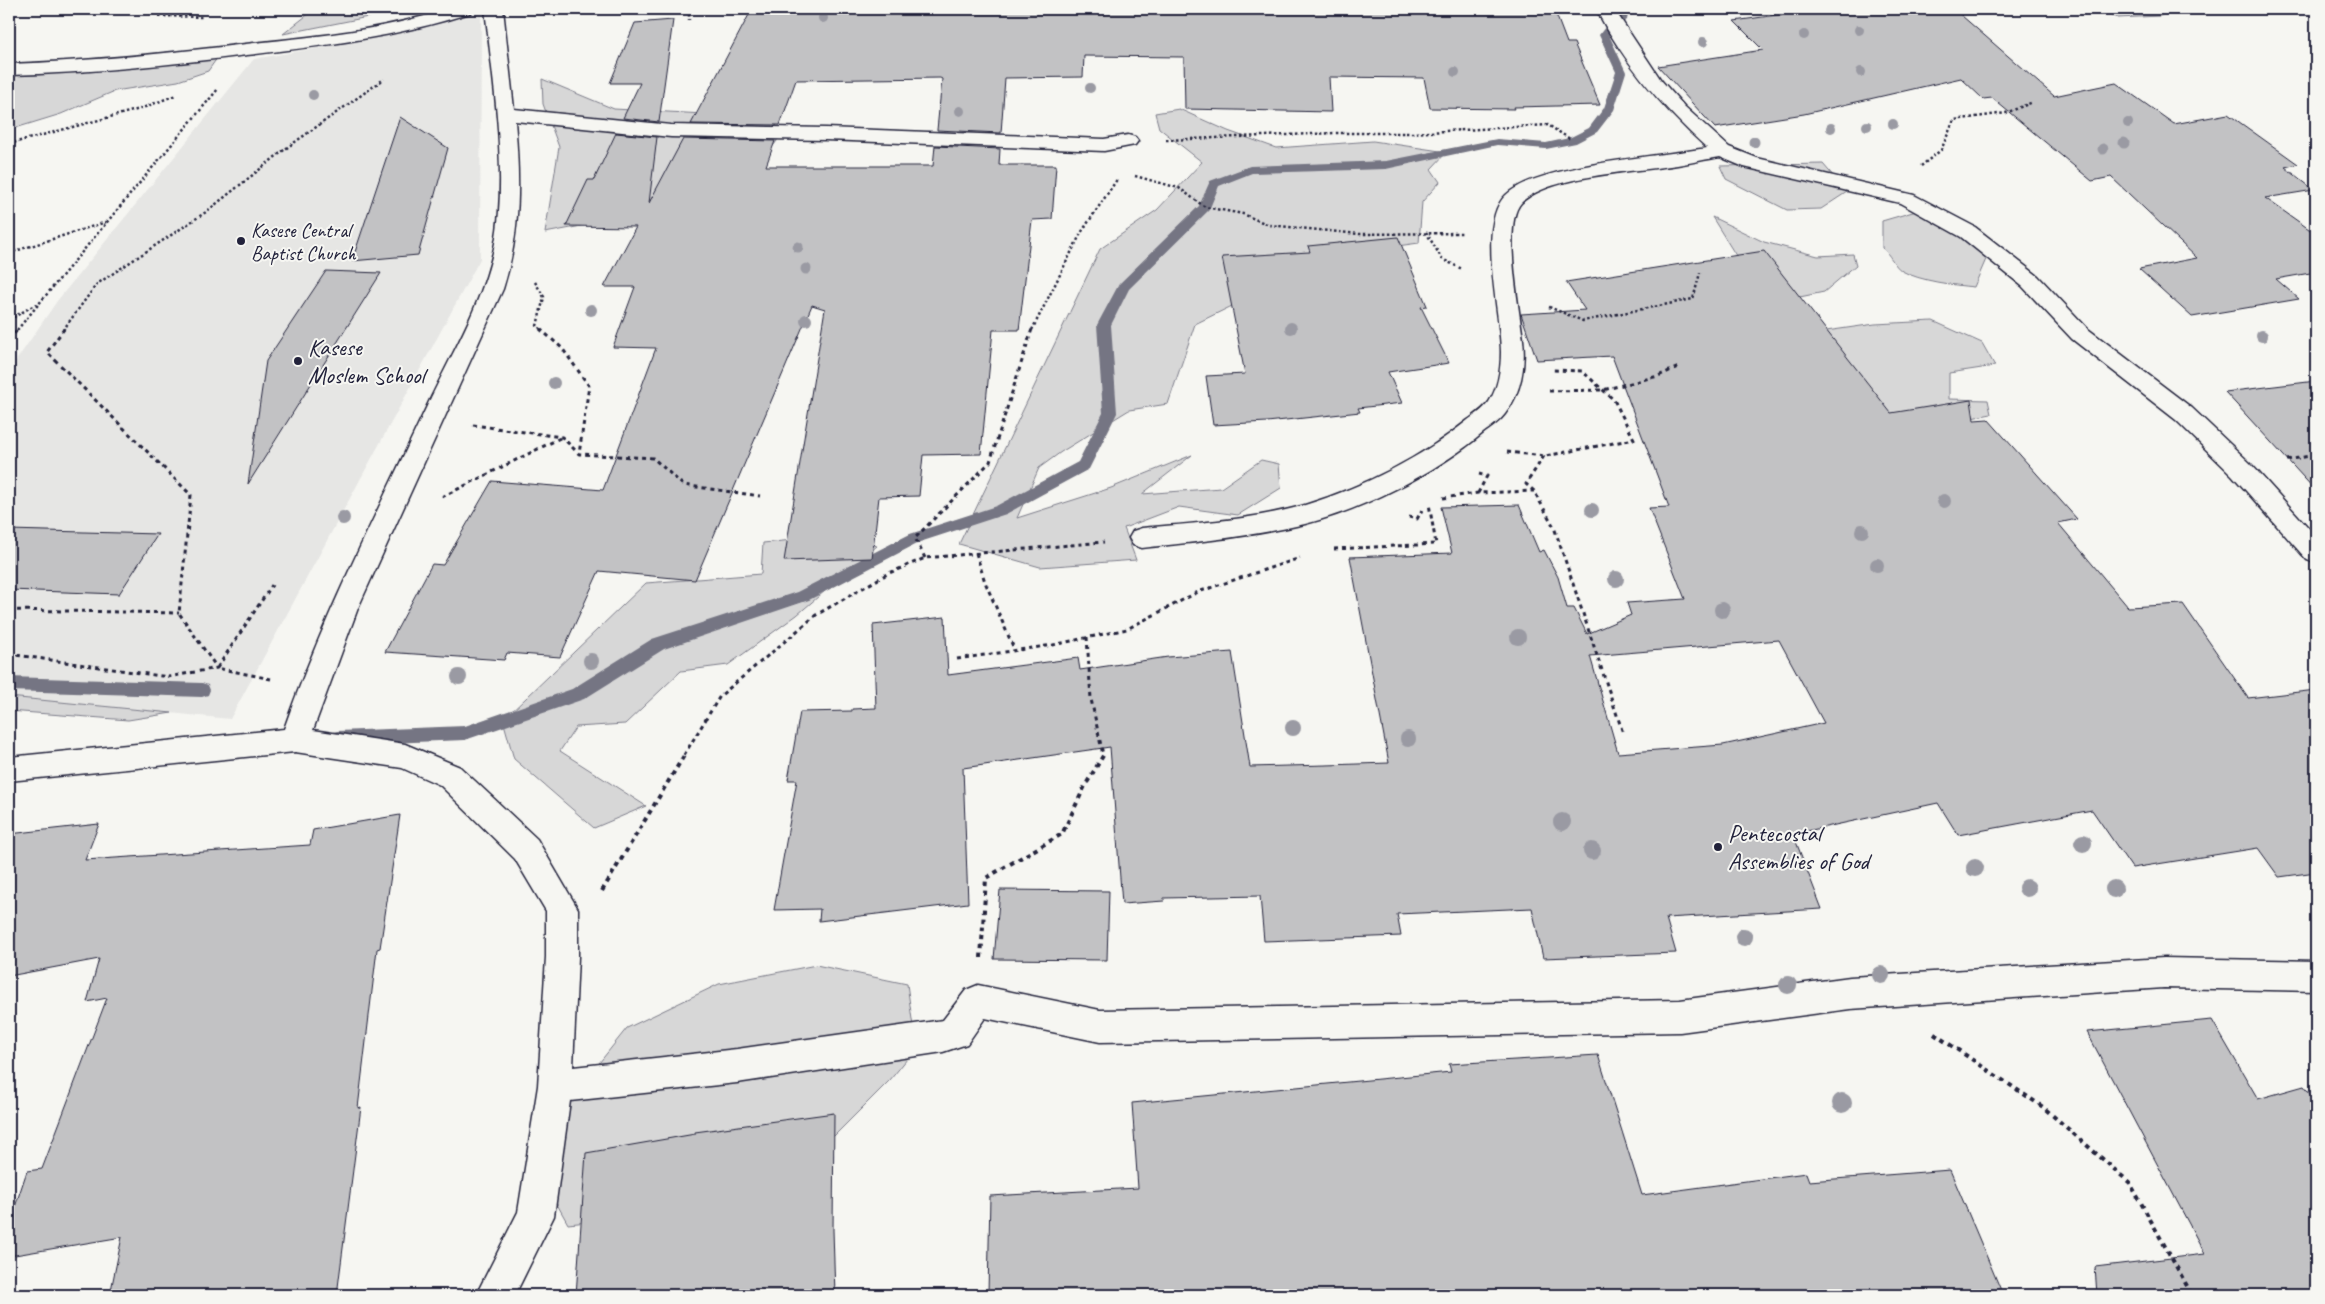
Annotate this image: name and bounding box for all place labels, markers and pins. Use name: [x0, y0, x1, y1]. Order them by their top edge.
place label: Kasese Central Baptist Church: [251, 218, 357, 266]
marker: Kasese Central Baptist Church: [235, 235, 247, 247]
place label: Kasese Moslem School: [308, 332, 429, 390]
marker: Kasese Moslem School: [292, 355, 304, 367]
place label: Pentecostal Assemblies of God: [1728, 818, 1873, 876]
marker: Pentecostal Assemblies of God: [1712, 841, 1724, 853]

